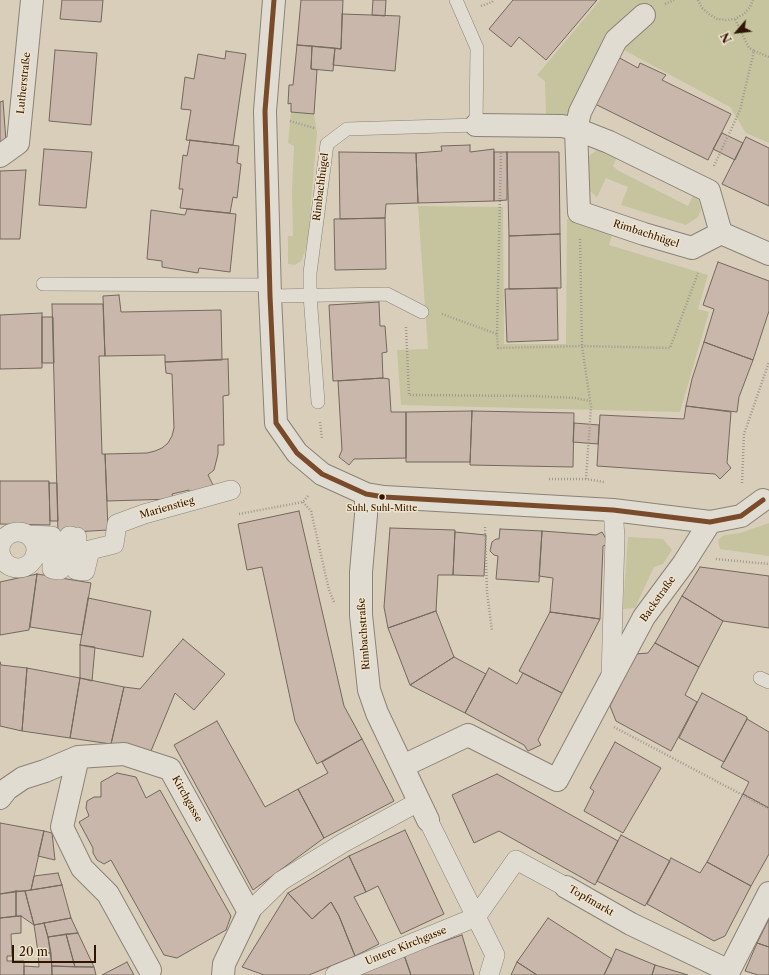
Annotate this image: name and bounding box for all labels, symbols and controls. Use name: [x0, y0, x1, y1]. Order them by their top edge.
north arrow: [717, 12, 757, 52]
text: N: [718, 30, 735, 45]
street label: Lutherstraße: [15, 51, 33, 115]
street label: Rimbachhügel: [311, 152, 331, 222]
street label: Rimbachhügel: [612, 218, 680, 250]
marker: Suhl, Suhl-Mitte: [377, 492, 387, 502]
street label: Marienstieg: [138, 494, 196, 522]
place label: Suhl, Suhl-Mitte: [347, 503, 417, 513]
street label: Backstraße: [638, 574, 678, 624]
street label: Rimbachstraße: [355, 598, 373, 670]
street label: Kirchgasse: [169, 774, 205, 824]
street label: Topfmarkt: [566, 883, 616, 919]
street label: Untere Kirchgasse: [364, 924, 448, 968]
scale bar: [14, 937, 98, 963]
text: 20 m: [19, 944, 48, 959]

